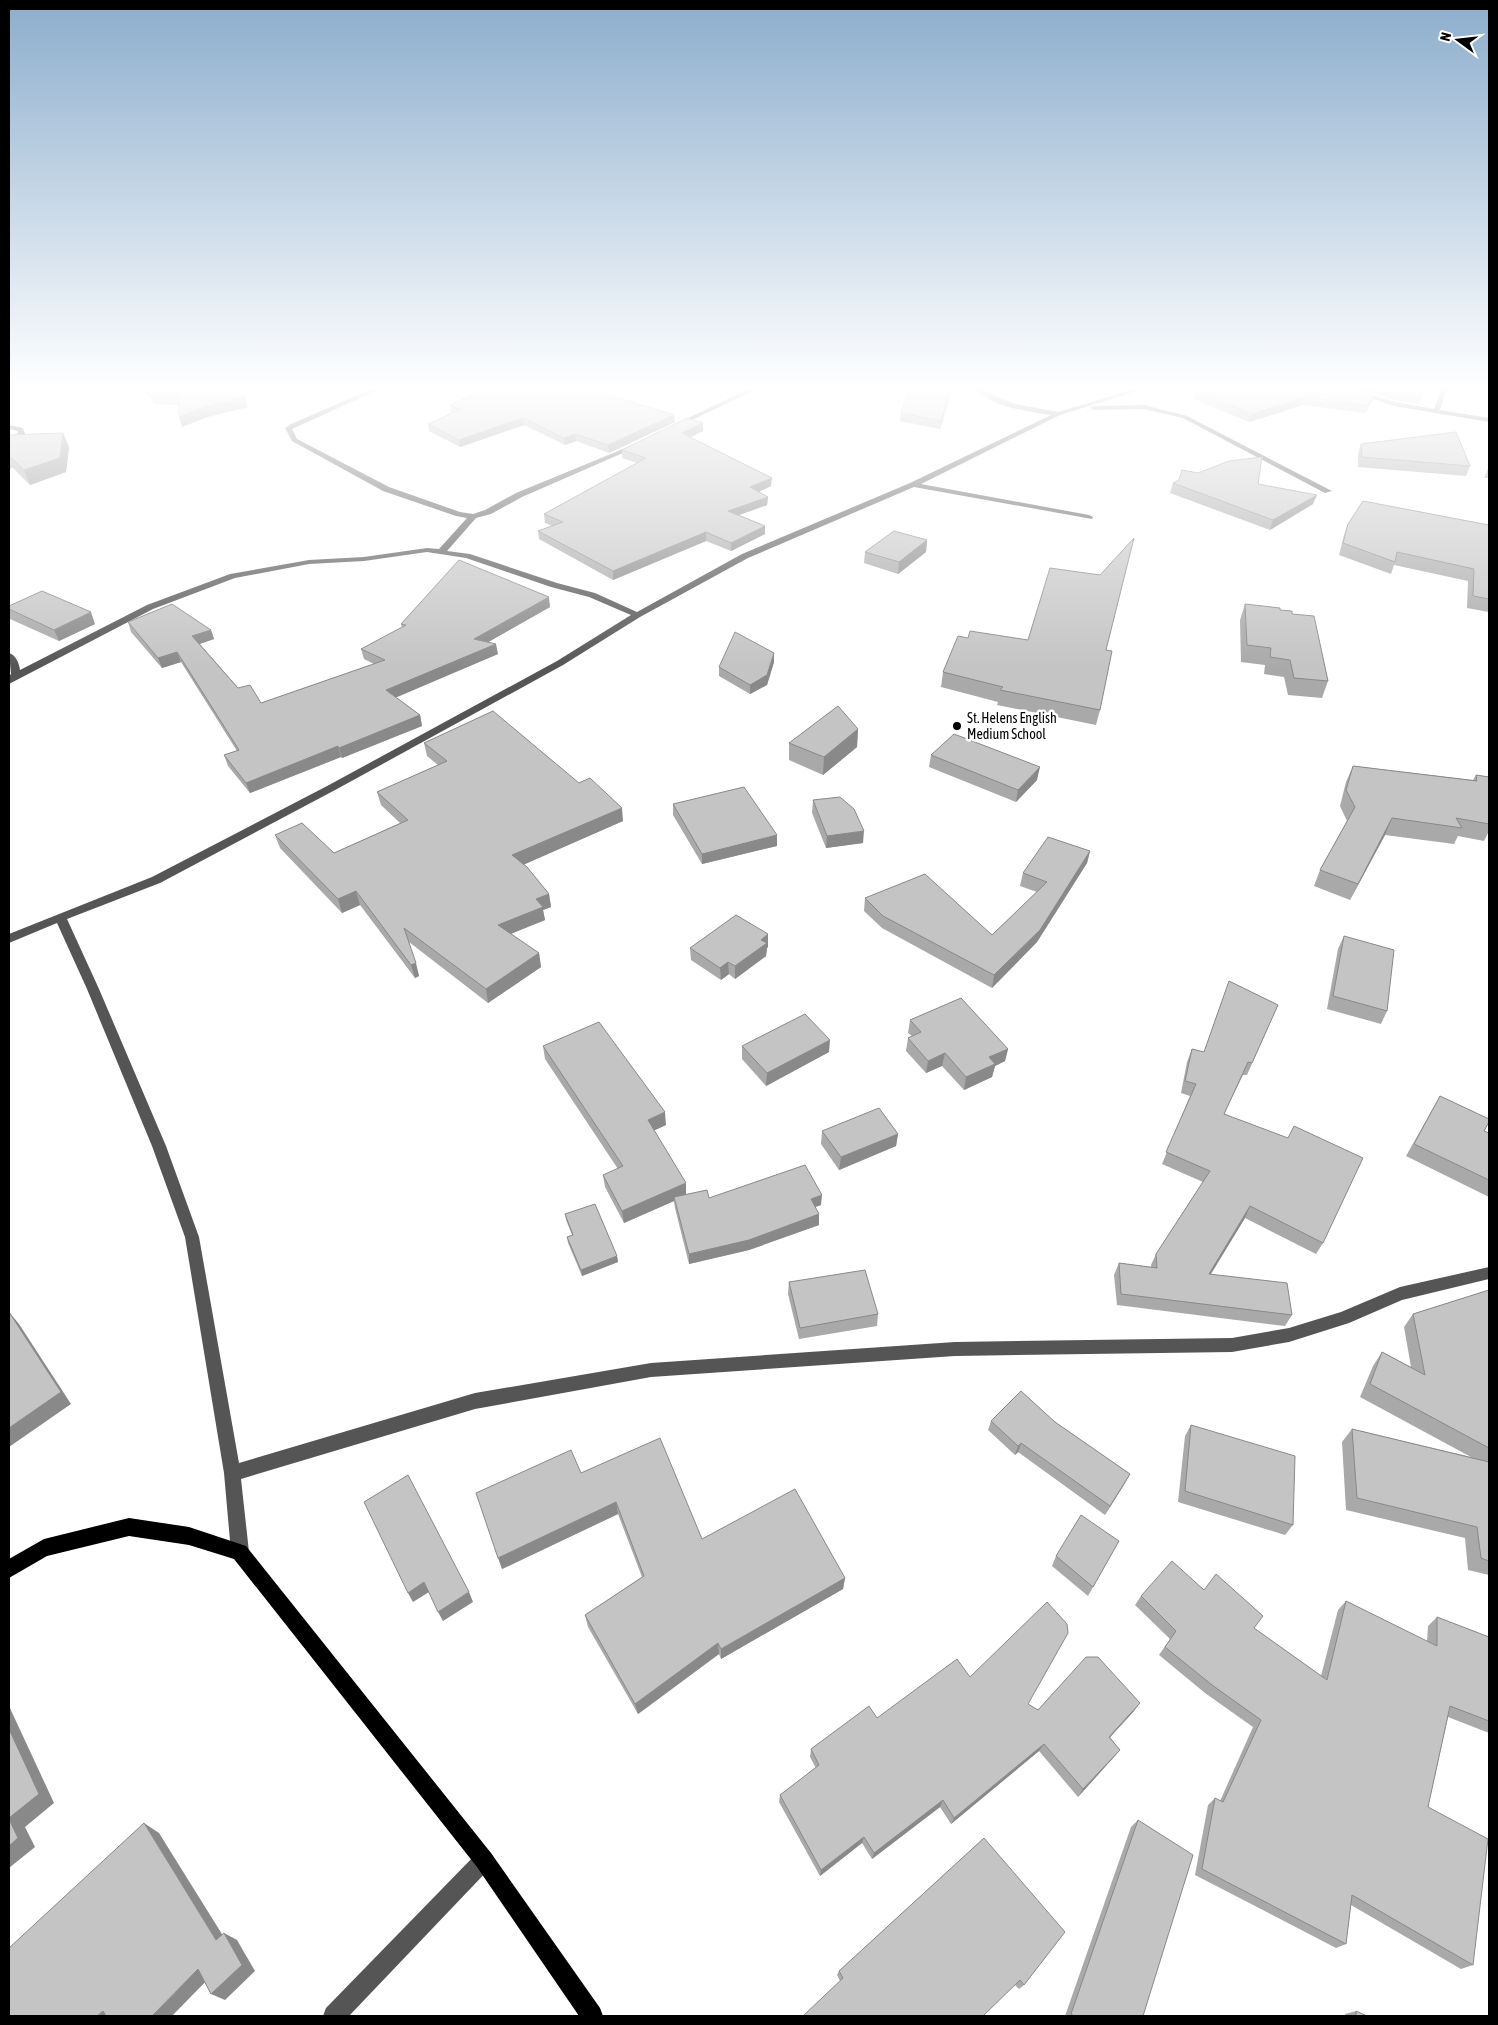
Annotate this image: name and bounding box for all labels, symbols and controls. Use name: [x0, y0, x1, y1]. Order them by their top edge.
north arrow: [1433, 15, 1483, 65]
text: N: [1437, 31, 1454, 43]
place label: St. Helens English Medium School: [967, 710, 1057, 742]
marker: St. Helens English Medium School: [951, 720, 963, 732]

